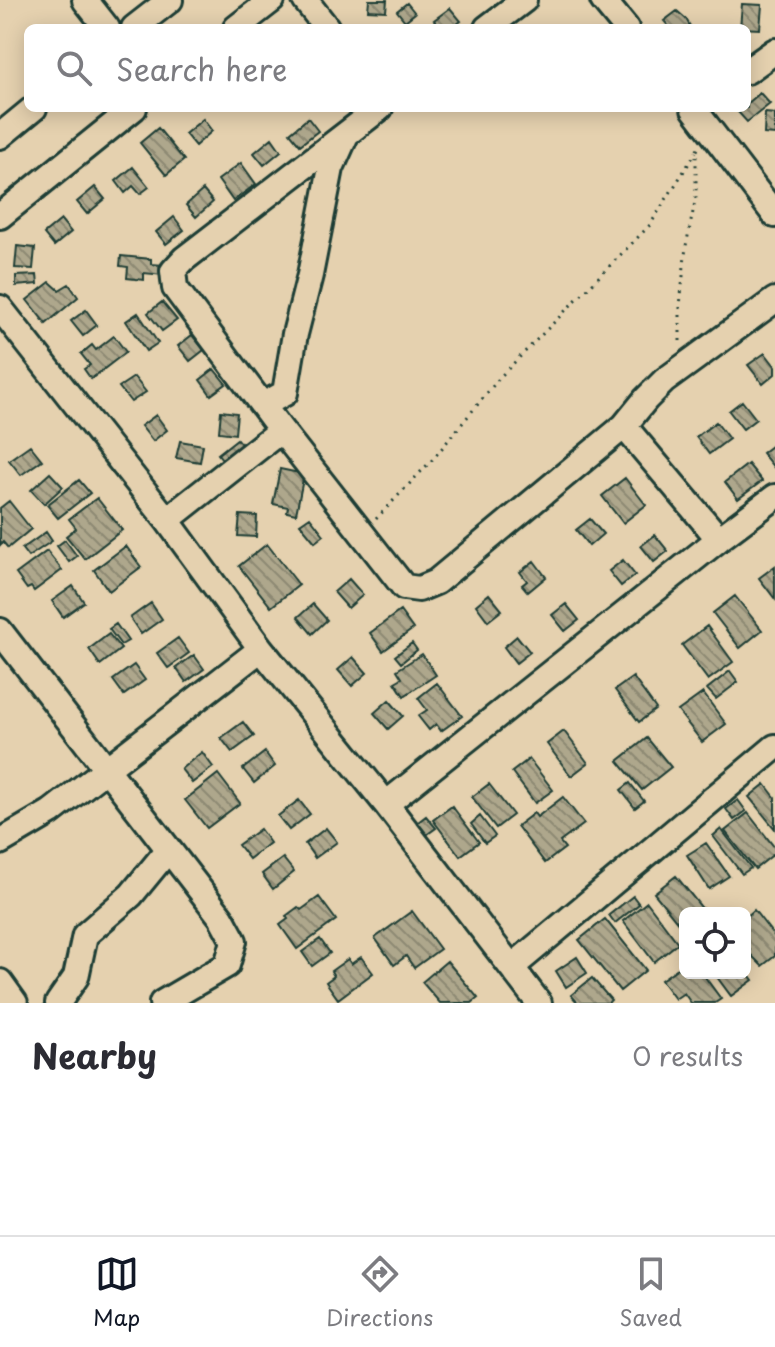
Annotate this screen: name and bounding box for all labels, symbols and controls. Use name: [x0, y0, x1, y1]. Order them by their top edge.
search box: [24, 24, 751, 112]
icon: search: [52, 46, 96, 90]
text: Search here: [116, 46, 288, 91]
map controls: [679, 907, 751, 979]
button: locate: [679, 907, 751, 979]
text: Nearby: [32, 1029, 157, 1081]
text: 0 results: [632, 1036, 743, 1075]
tab: Map: [93, 1252, 140, 1333]
tab: Directions: [326, 1252, 433, 1333]
tab: Saved: [619, 1252, 682, 1333]

